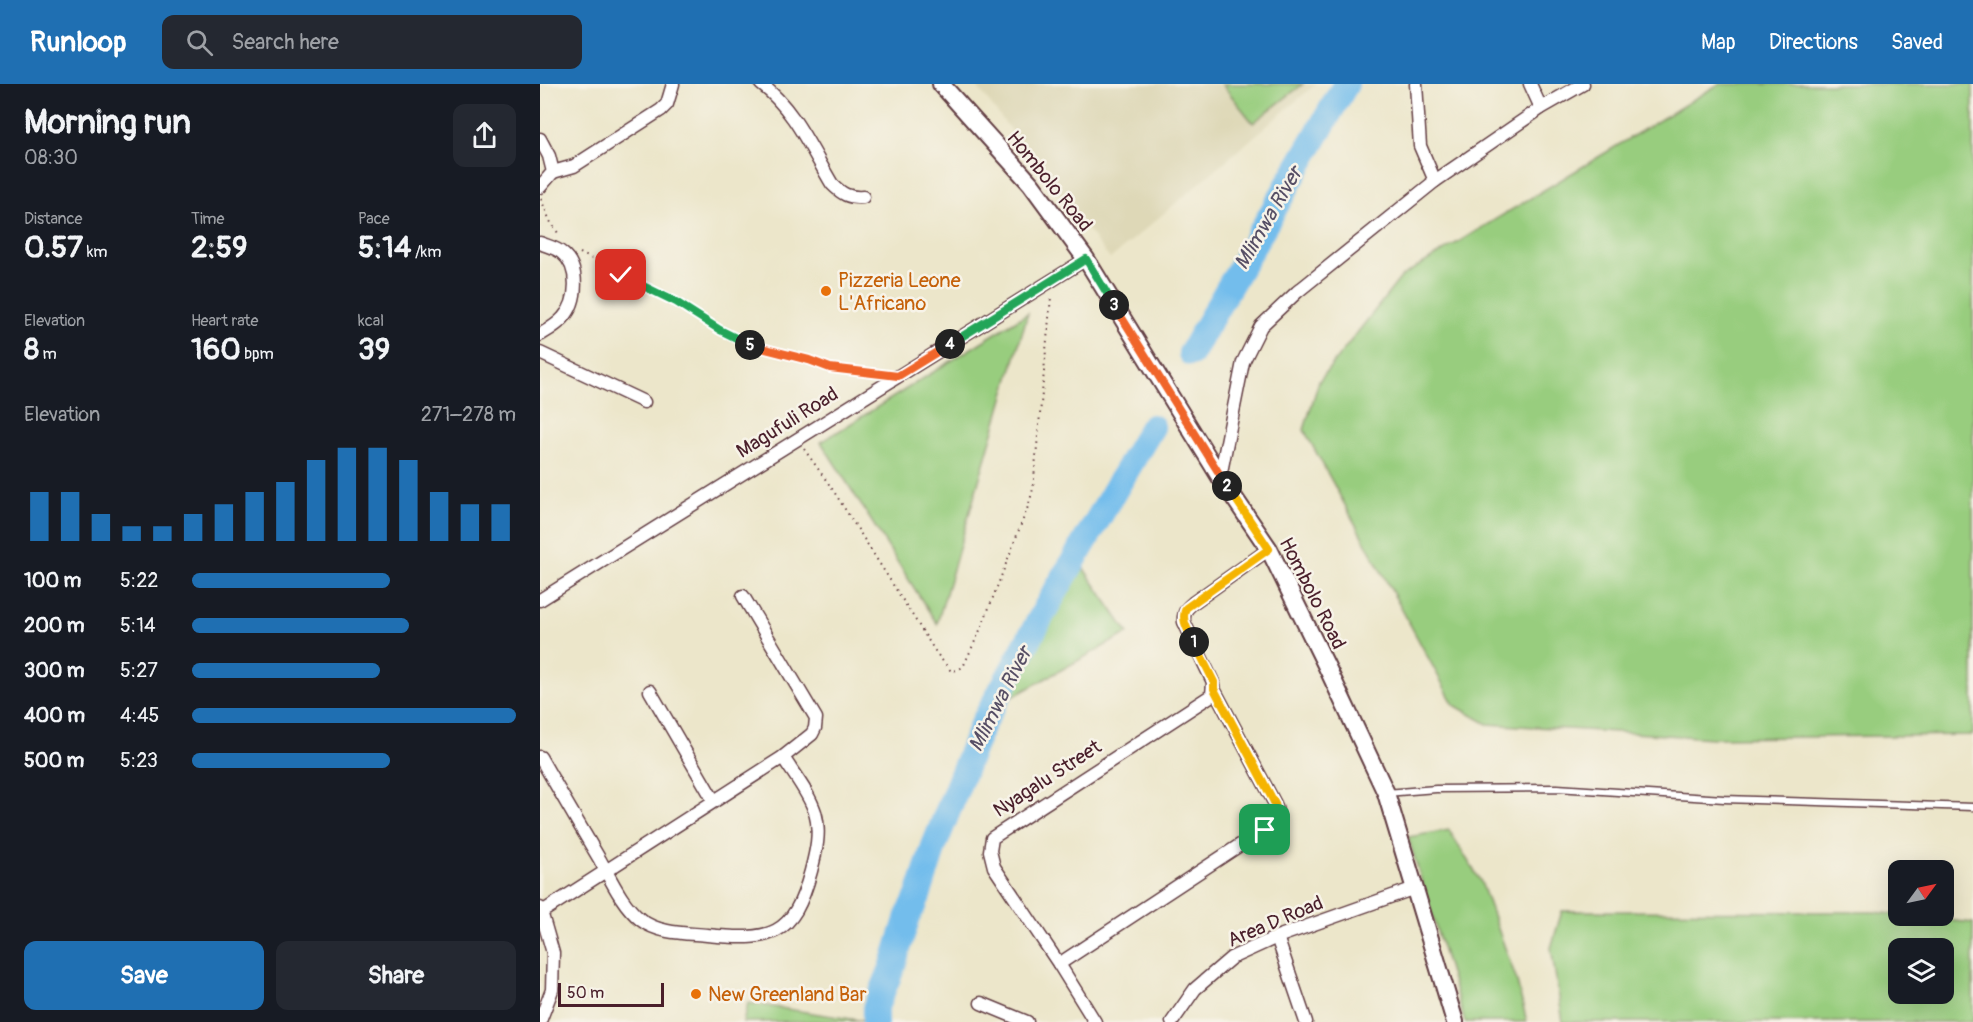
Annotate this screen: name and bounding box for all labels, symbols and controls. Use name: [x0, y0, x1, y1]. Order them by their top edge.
search box: [162, 15, 582, 69]
text: Runloop: [30, 25, 126, 60]
icon: search: [183, 26, 216, 59]
text: Search here: [231, 28, 339, 56]
text: Map: [1701, 29, 1736, 56]
text: Directions: [1769, 29, 1858, 56]
text: Saved: [1891, 29, 1943, 56]
text: Morning run: [24, 102, 191, 143]
button: share: [453, 104, 516, 167]
street label: Hombolo Road: [1001, 126, 1098, 237]
text: 08:30: [24, 145, 78, 170]
water label: Mlimwa River: [1228, 160, 1310, 275]
text: Distance: [24, 209, 83, 229]
text: Time: [191, 209, 224, 229]
text: Pace: [358, 209, 390, 229]
text: 0.57: [24, 229, 83, 266]
text: 2:59: [191, 229, 248, 266]
text: 5:14: [358, 229, 411, 266]
text: km: [83, 242, 108, 262]
text: /km: [411, 242, 442, 262]
pin: [595, 249, 646, 300]
icon: check: [604, 258, 637, 291]
place label: Pizzeria Leone L'Africano: [838, 268, 961, 316]
marker: Pizzeria Leone L'Africano: [819, 284, 833, 298]
pin: 3: [1099, 290, 1129, 320]
text: 3: [1110, 295, 1118, 315]
text: Elevation: [24, 311, 85, 331]
text: Heart rate: [191, 311, 258, 331]
text: kcal: [358, 311, 384, 331]
pin: 4: [935, 329, 965, 359]
pin: 5: [735, 330, 765, 360]
text: 8: [24, 331, 39, 368]
text: 160: [191, 331, 241, 368]
text: 39: [358, 331, 390, 368]
text: 4: [945, 334, 955, 354]
text: 5: [746, 335, 754, 355]
text: m: [39, 344, 57, 364]
text: bpm: [241, 344, 274, 364]
street label: Magufuli Road: [732, 381, 843, 464]
text: Elevation: [24, 402, 100, 427]
text: 271–278 m: [421, 402, 516, 427]
pin: 2: [1212, 471, 1242, 501]
text: 2: [1223, 476, 1231, 496]
street label: Hombolo Road: [1274, 533, 1351, 653]
text: 100 m: [24, 568, 81, 593]
text: 5:22: [120, 568, 159, 593]
text: 200 m: [24, 613, 85, 638]
text: 5:14: [120, 613, 156, 638]
pin: 1: [1179, 627, 1209, 657]
text: 1: [1191, 632, 1197, 652]
water label: Mlimwa River: [962, 640, 1040, 756]
text: 300 m: [24, 658, 85, 683]
text: 5:27: [120, 658, 158, 683]
text: 400 m: [24, 703, 85, 728]
text: 4:45: [120, 703, 159, 728]
street label: Nyagalu Street: [988, 734, 1107, 823]
text: 500 m: [24, 748, 84, 773]
text: 5:23: [120, 748, 158, 773]
pin: [1239, 804, 1290, 855]
icon: arrive: [1248, 813, 1281, 846]
north arrow: [1888, 860, 1954, 926]
map controls: [1888, 860, 1954, 1004]
street label: Area D Road: [1224, 890, 1327, 953]
button: layers: [1888, 938, 1954, 1004]
button: Save: [24, 941, 264, 1010]
button: Share: [276, 941, 516, 1010]
scale bar: [558, 980, 664, 1008]
place label: New Greenland Bar: [708, 982, 867, 1007]
text: 50 m: [567, 983, 604, 1003]
marker: New Greenland Bar: [689, 987, 703, 1001]

